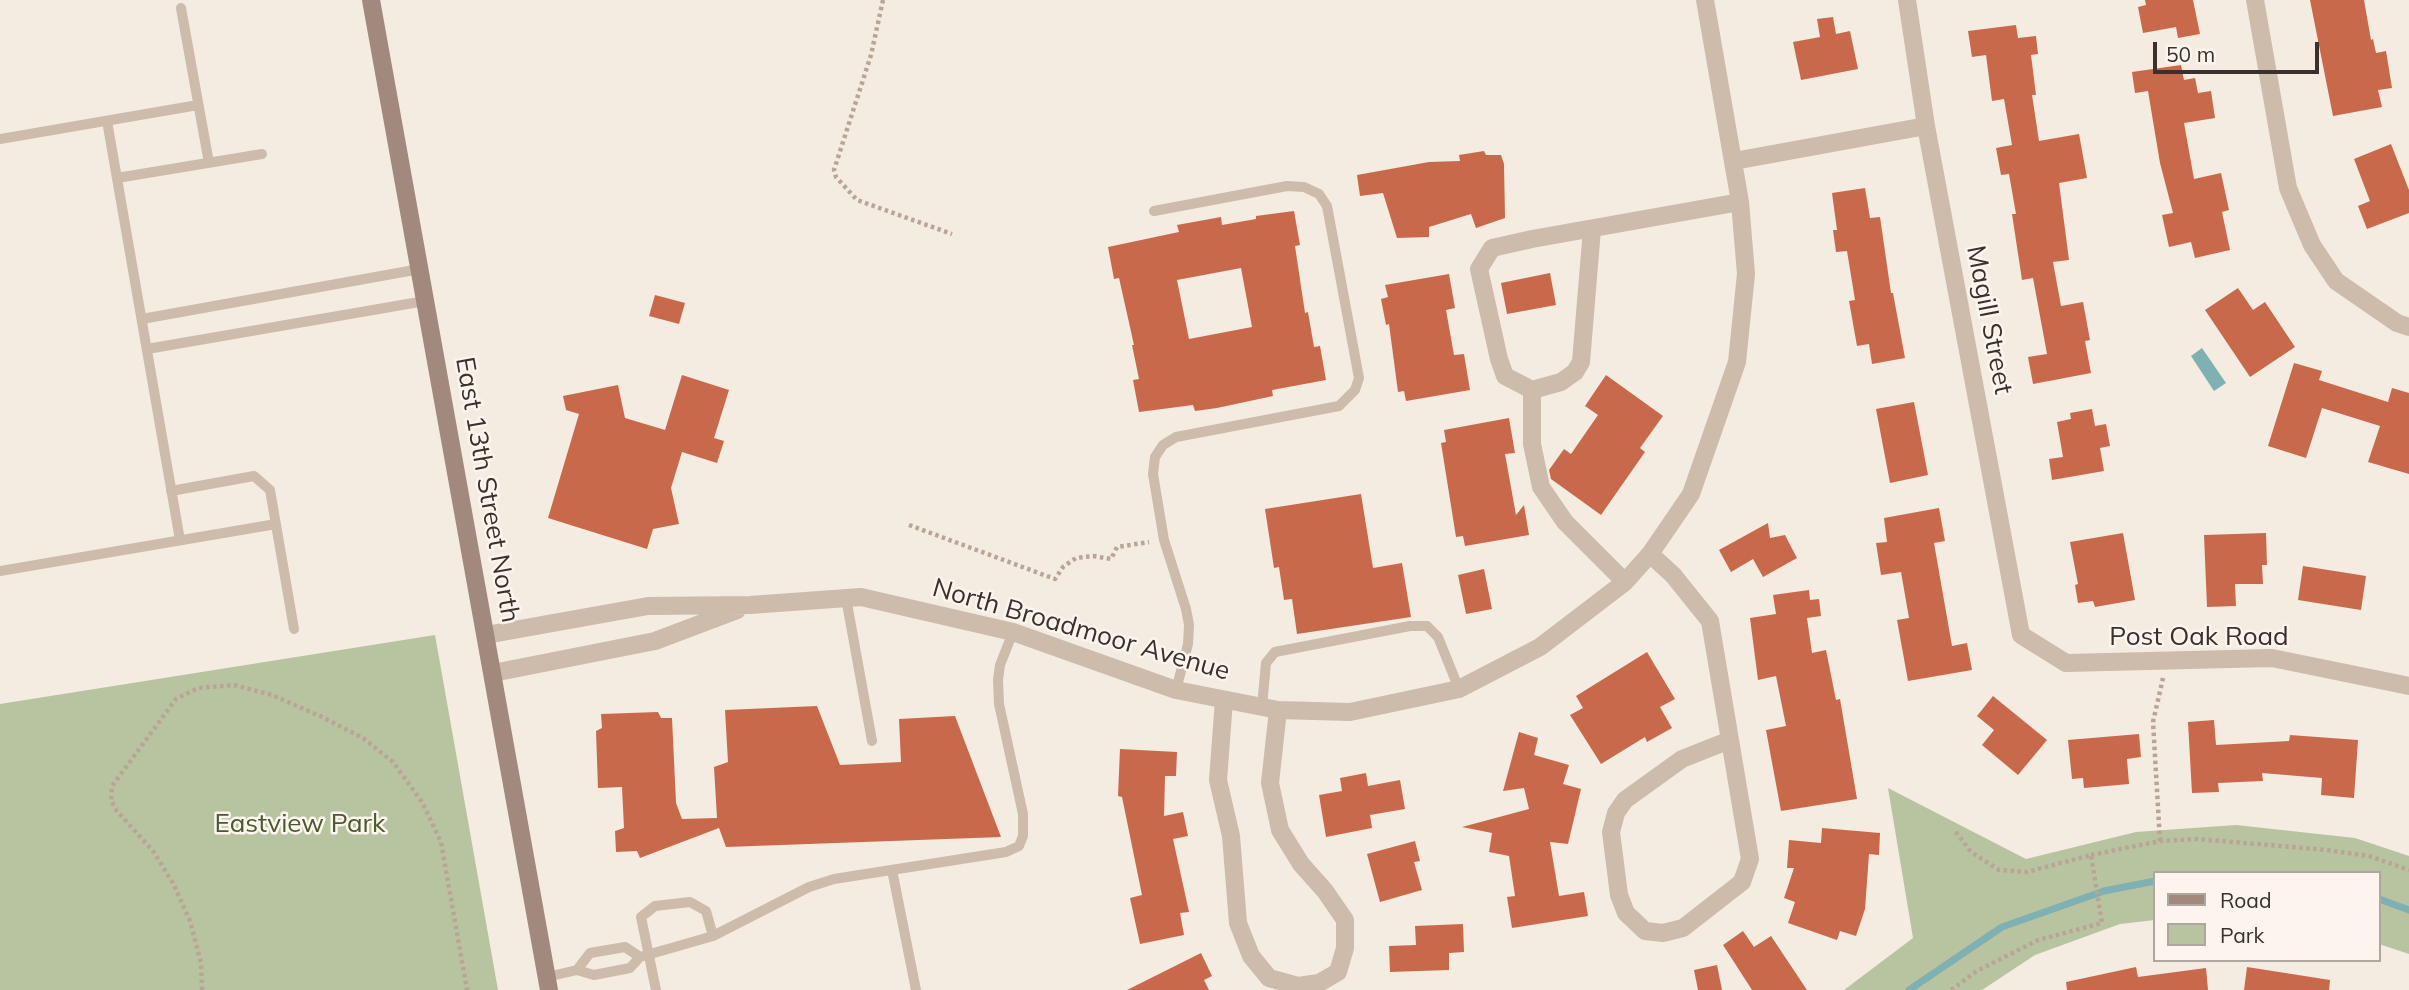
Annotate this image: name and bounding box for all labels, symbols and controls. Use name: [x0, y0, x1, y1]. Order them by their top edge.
scale bar: [2157, 28, 2323, 72]
text: 50 m: [2166, 41, 2215, 67]
street label: Magill Street: [1959, 243, 2019, 397]
street label: East 13th Street North: [448, 355, 526, 625]
street label: North Broadmoor Avenue: [929, 573, 1233, 687]
street label: Post Oak Road: [2109, 621, 2289, 653]
park label: Eastview Park: [215, 808, 385, 840]
legend: [2154, 871, 2381, 962]
text: Road: [2220, 887, 2271, 913]
text: Park: [2220, 922, 2264, 948]

